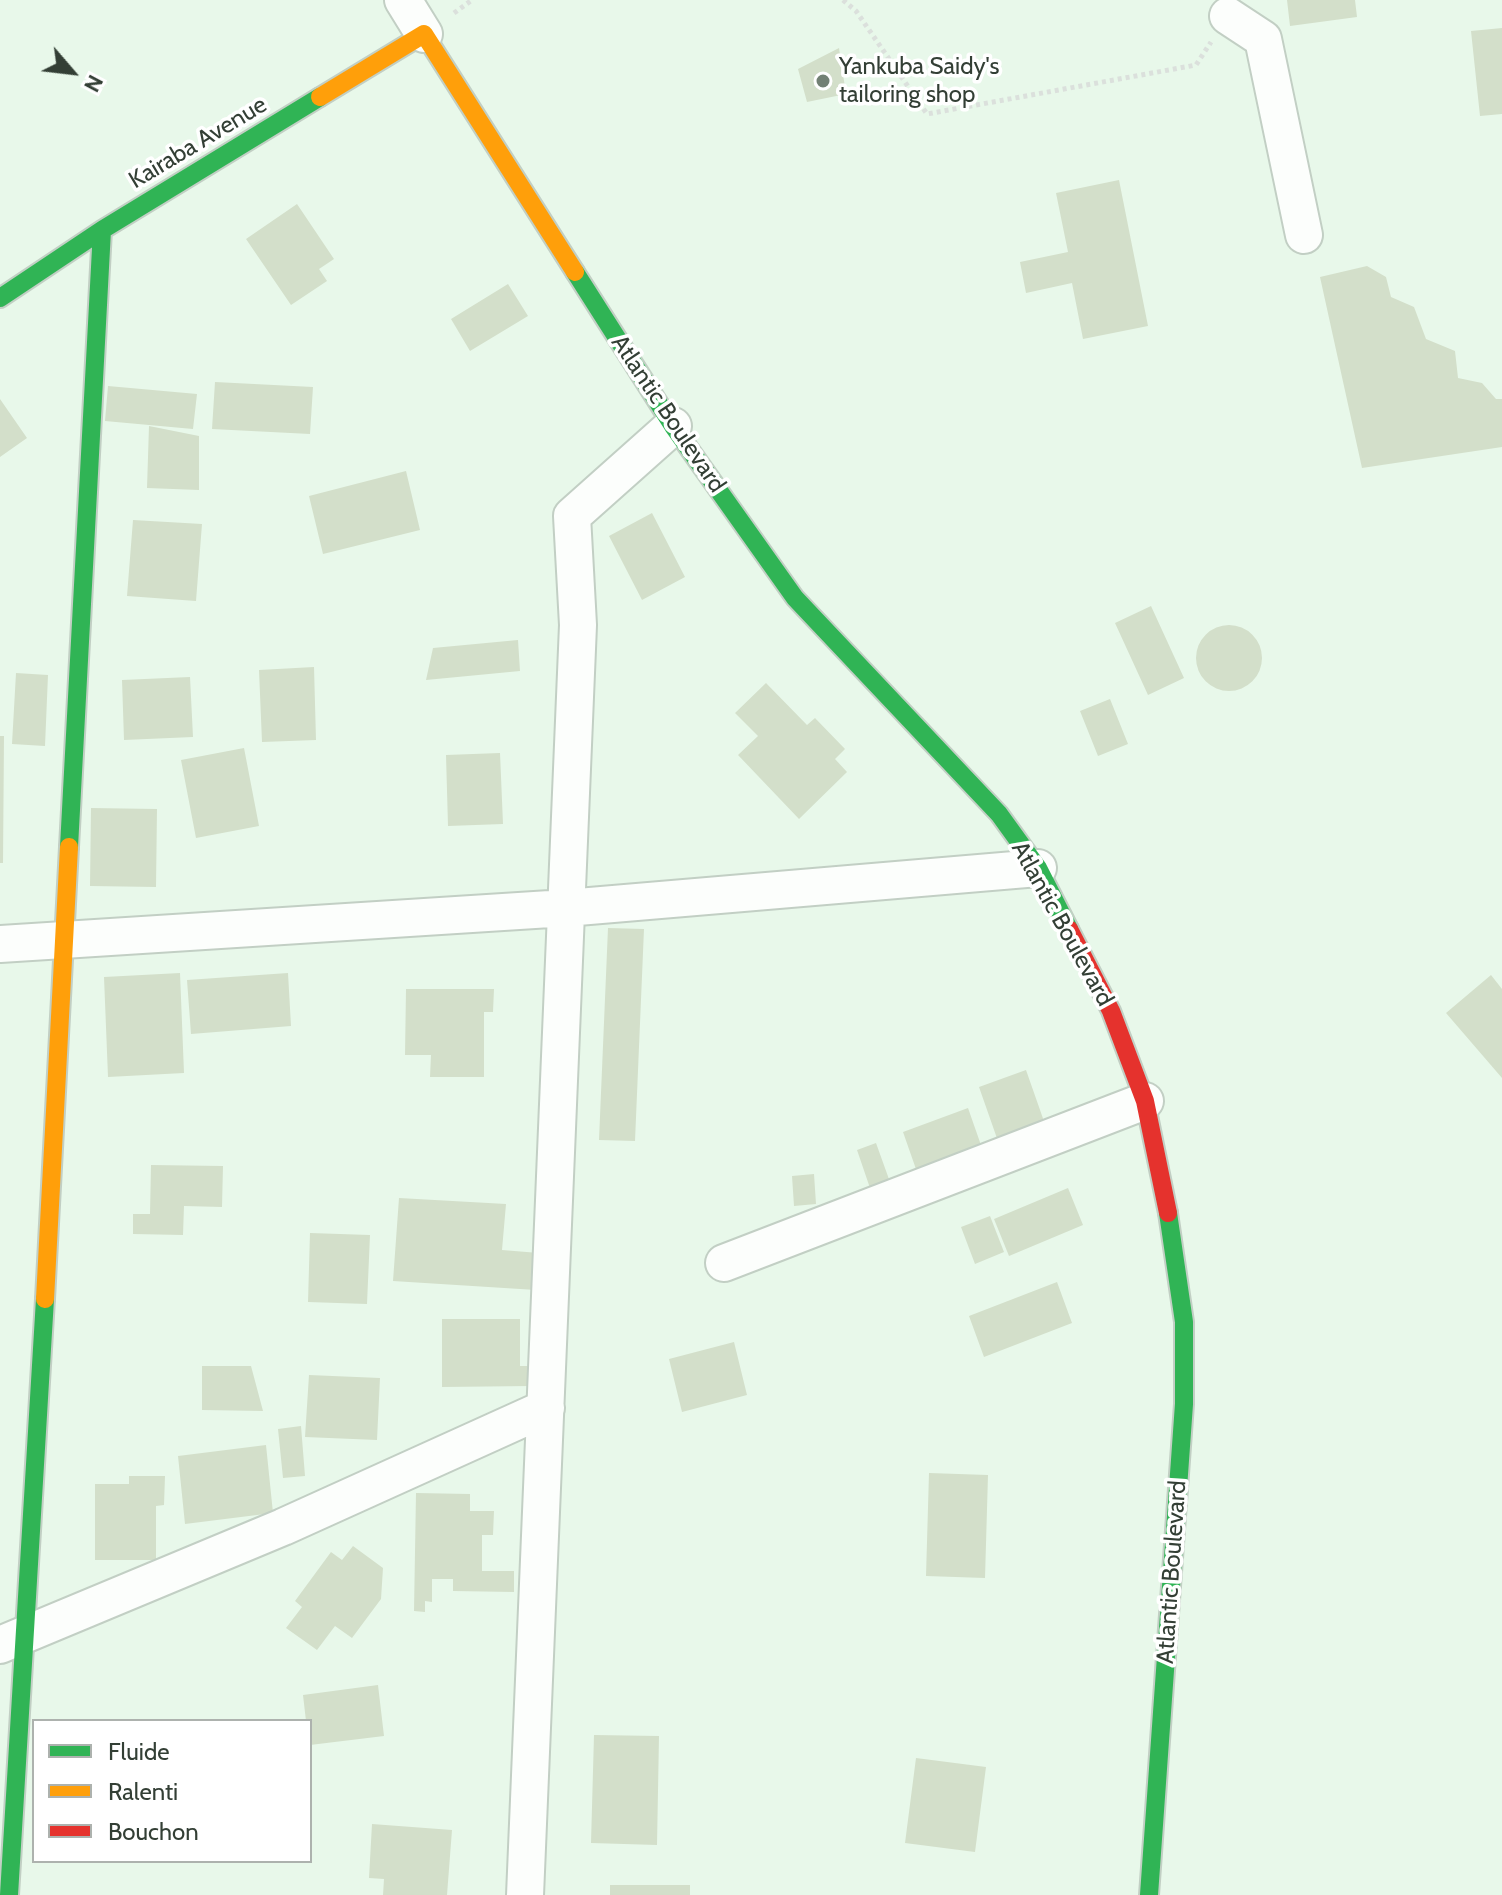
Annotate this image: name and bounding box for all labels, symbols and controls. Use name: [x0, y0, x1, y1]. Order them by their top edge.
north arrow: [32, 32, 112, 112]
place label: Yankuba Saidy's tailoring shop: [839, 53, 999, 109]
text: N: [78, 70, 109, 97]
marker: Yankuba Saidy's tailoring shop: [814, 72, 832, 90]
street label: Kairaba Avenue: [124, 91, 272, 195]
street label: Atlantic Boulevard: [605, 330, 731, 498]
street label: Atlantic Boulevard: [1005, 837, 1119, 1011]
street label: Atlantic Boulevard: [1151, 1479, 1193, 1665]
legend: [32, 1719, 312, 1863]
text: Fluide: [108, 1737, 170, 1766]
text: Ralenti: [108, 1777, 178, 1806]
text: Bouchon: [108, 1817, 199, 1846]

